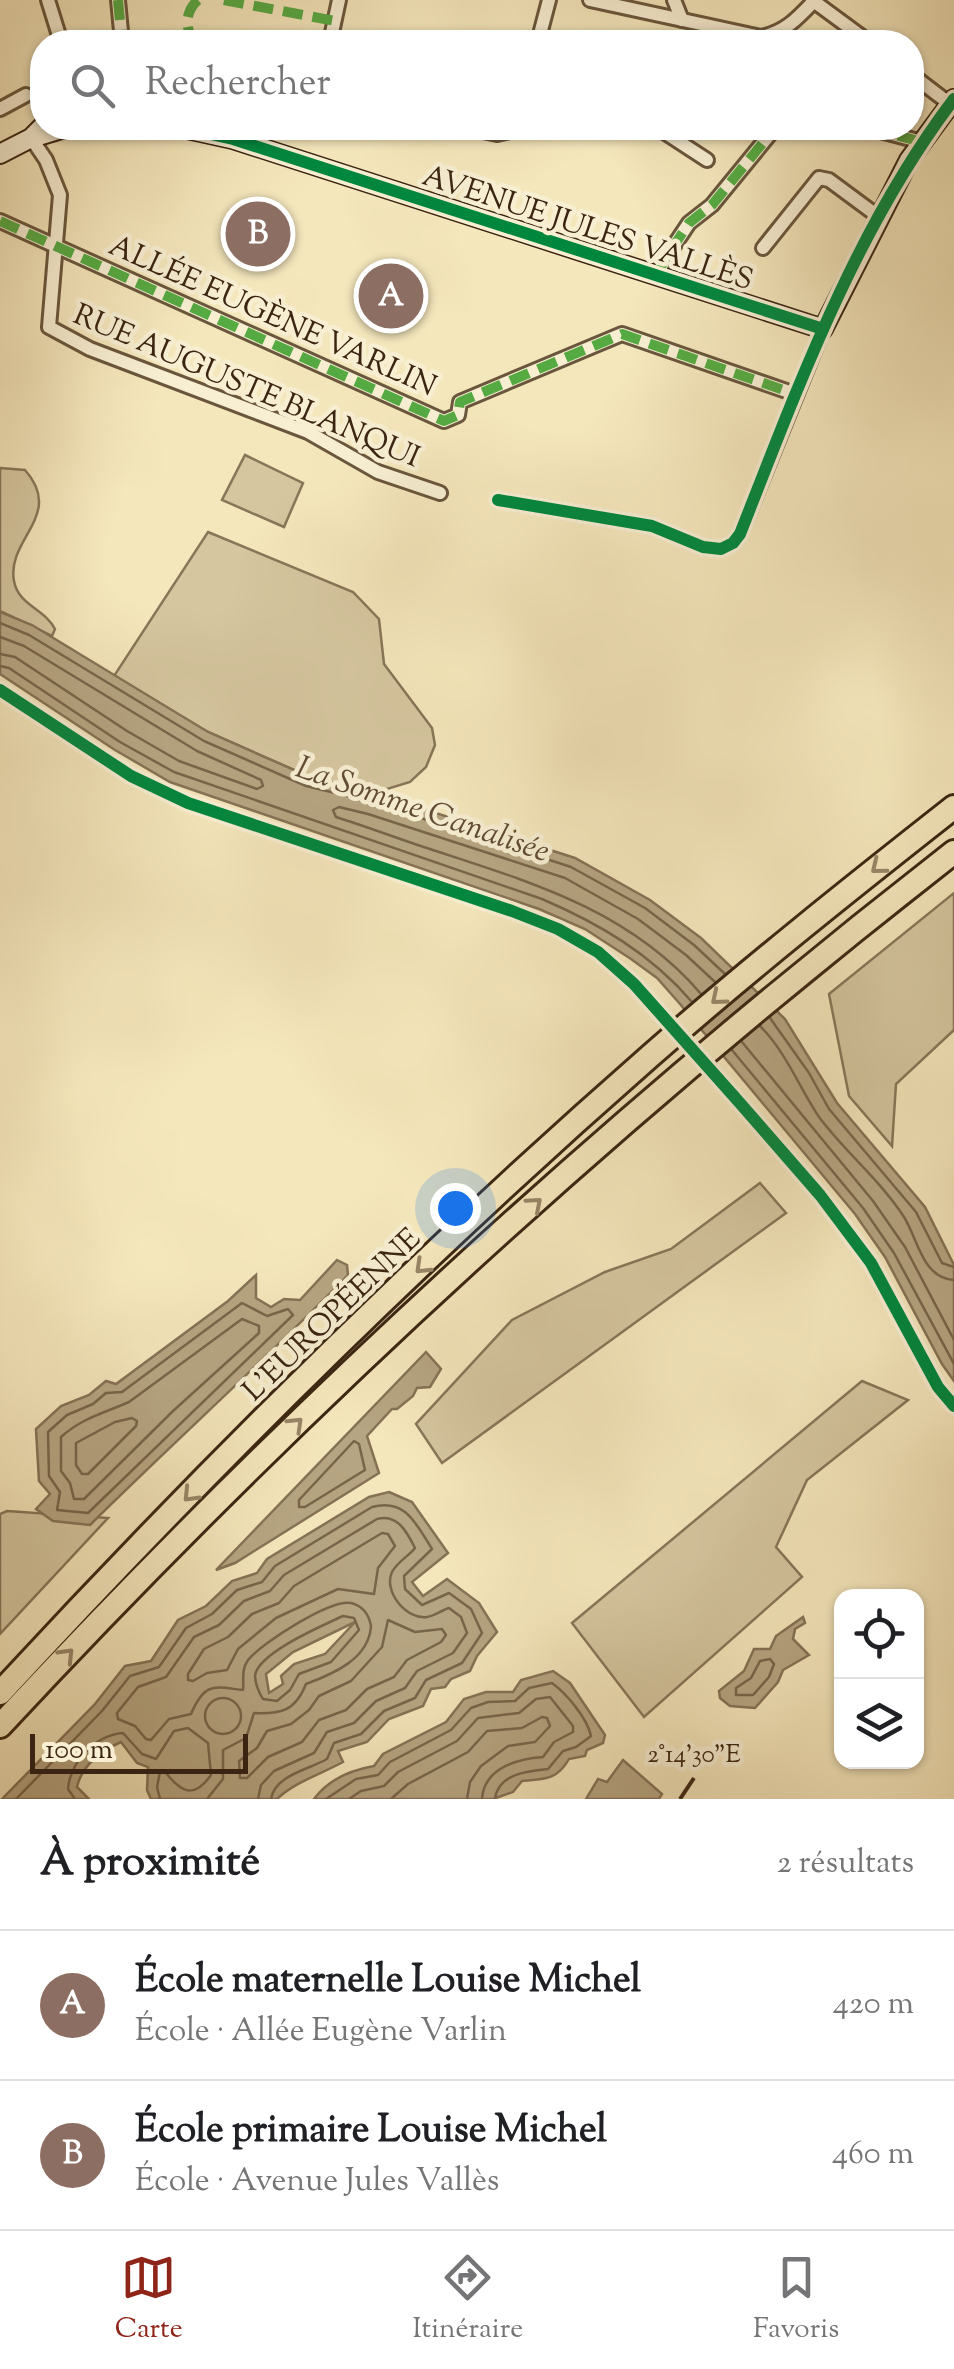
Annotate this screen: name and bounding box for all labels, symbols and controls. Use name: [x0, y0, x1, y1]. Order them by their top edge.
search box: [30, 30, 924, 140]
icon: search: [65, 58, 120, 113]
text: Rechercher: [145, 58, 331, 112]
street label: AVENUE JULES VALLÈS: [416, 156, 758, 303]
pin: B: [226, 196, 290, 272]
street label: ALLÉE EUGÈNE VARLIN: [104, 226, 442, 404]
pin: A: [358, 258, 424, 334]
street label: RUE AUGUSTE BLANQUI: [66, 295, 426, 480]
water label: La Somme Canalisée: [289, 746, 555, 876]
one-way arrow: [871, 855, 889, 873]
one-way arrow: [712, 986, 730, 1004]
your location: [430, 1183, 481, 1234]
one-way arrow: [523, 1198, 542, 1216]
street label: L'EUROPÉENNE: [234, 1219, 432, 1412]
one-way arrow: [415, 1255, 434, 1273]
one-way arrow: [284, 1418, 302, 1436]
one-way arrow: [184, 1483, 202, 1501]
map controls: [834, 1589, 924, 1769]
button: locate: [834, 1589, 924, 1679]
one-way arrow: [55, 1648, 73, 1666]
button: layers: [834, 1679, 924, 1769]
scale bar: [30, 1729, 248, 1774]
text: 100 m: [45, 1731, 113, 1771]
text: 2°14'30"E: [647, 1738, 741, 1774]
text: À proximité: [40, 1834, 260, 1894]
text: 2 résultats: [777, 1841, 914, 1887]
text: École maternelle Louise Michel: [135, 1955, 641, 2009]
text: A: [60, 1982, 85, 2028]
text: 420 m: [833, 1982, 914, 2028]
text: École · Allée Eugène Varlin: [135, 2009, 507, 2055]
text: École primaire Louise Michel: [135, 2105, 607, 2159]
text: B: [62, 2132, 83, 2178]
text: 460 m: [832, 2132, 914, 2178]
text: École · Avenue Jules Vallès: [135, 2159, 499, 2205]
tab: Carte: [115, 2250, 183, 2350]
tab: Itinéraire: [412, 2250, 523, 2350]
tab: Favoris: [753, 2250, 839, 2350]

